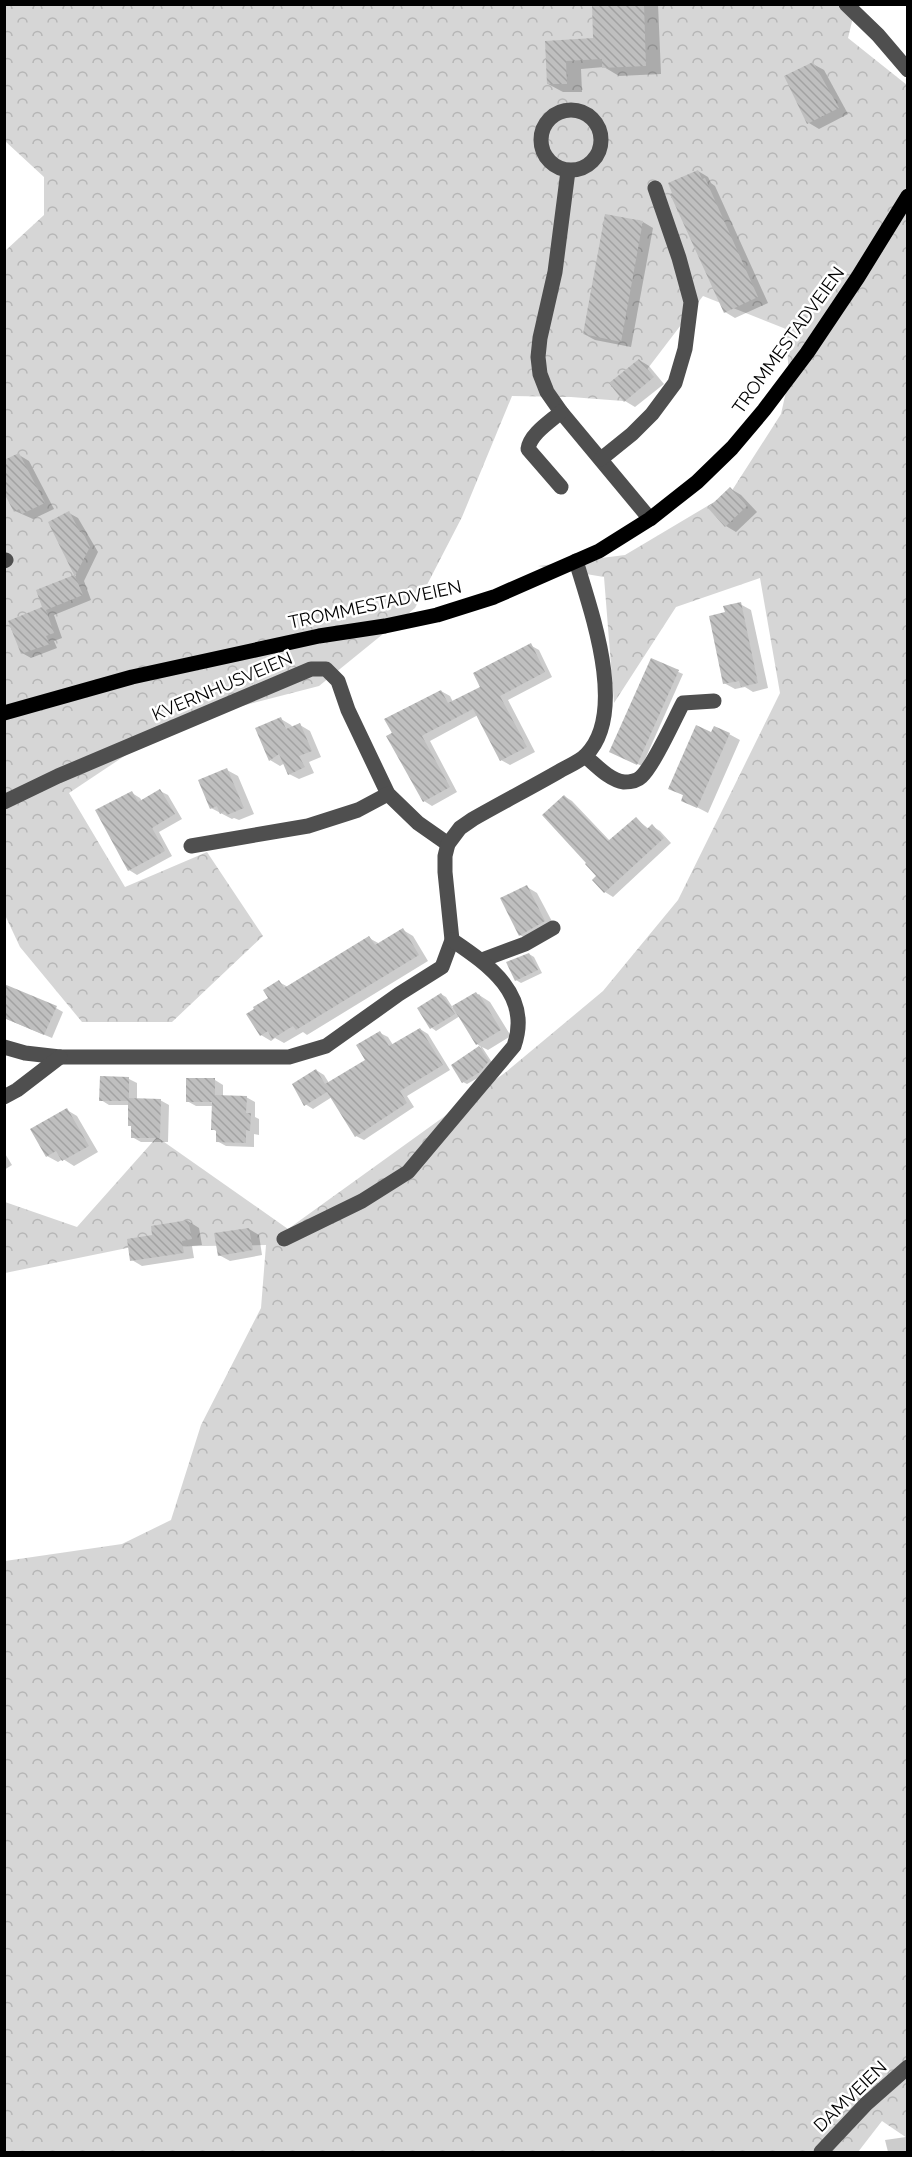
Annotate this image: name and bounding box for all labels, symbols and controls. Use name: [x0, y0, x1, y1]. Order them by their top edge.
street label: TROMMESTADVEIEN: [728, 262, 848, 418]
street label: TROMMESTADVEIEN: [287, 575, 463, 633]
street label: KVERNHUSVEIEN: [149, 647, 295, 725]
street label: DAMVEIEN: [809, 2056, 891, 2136]

